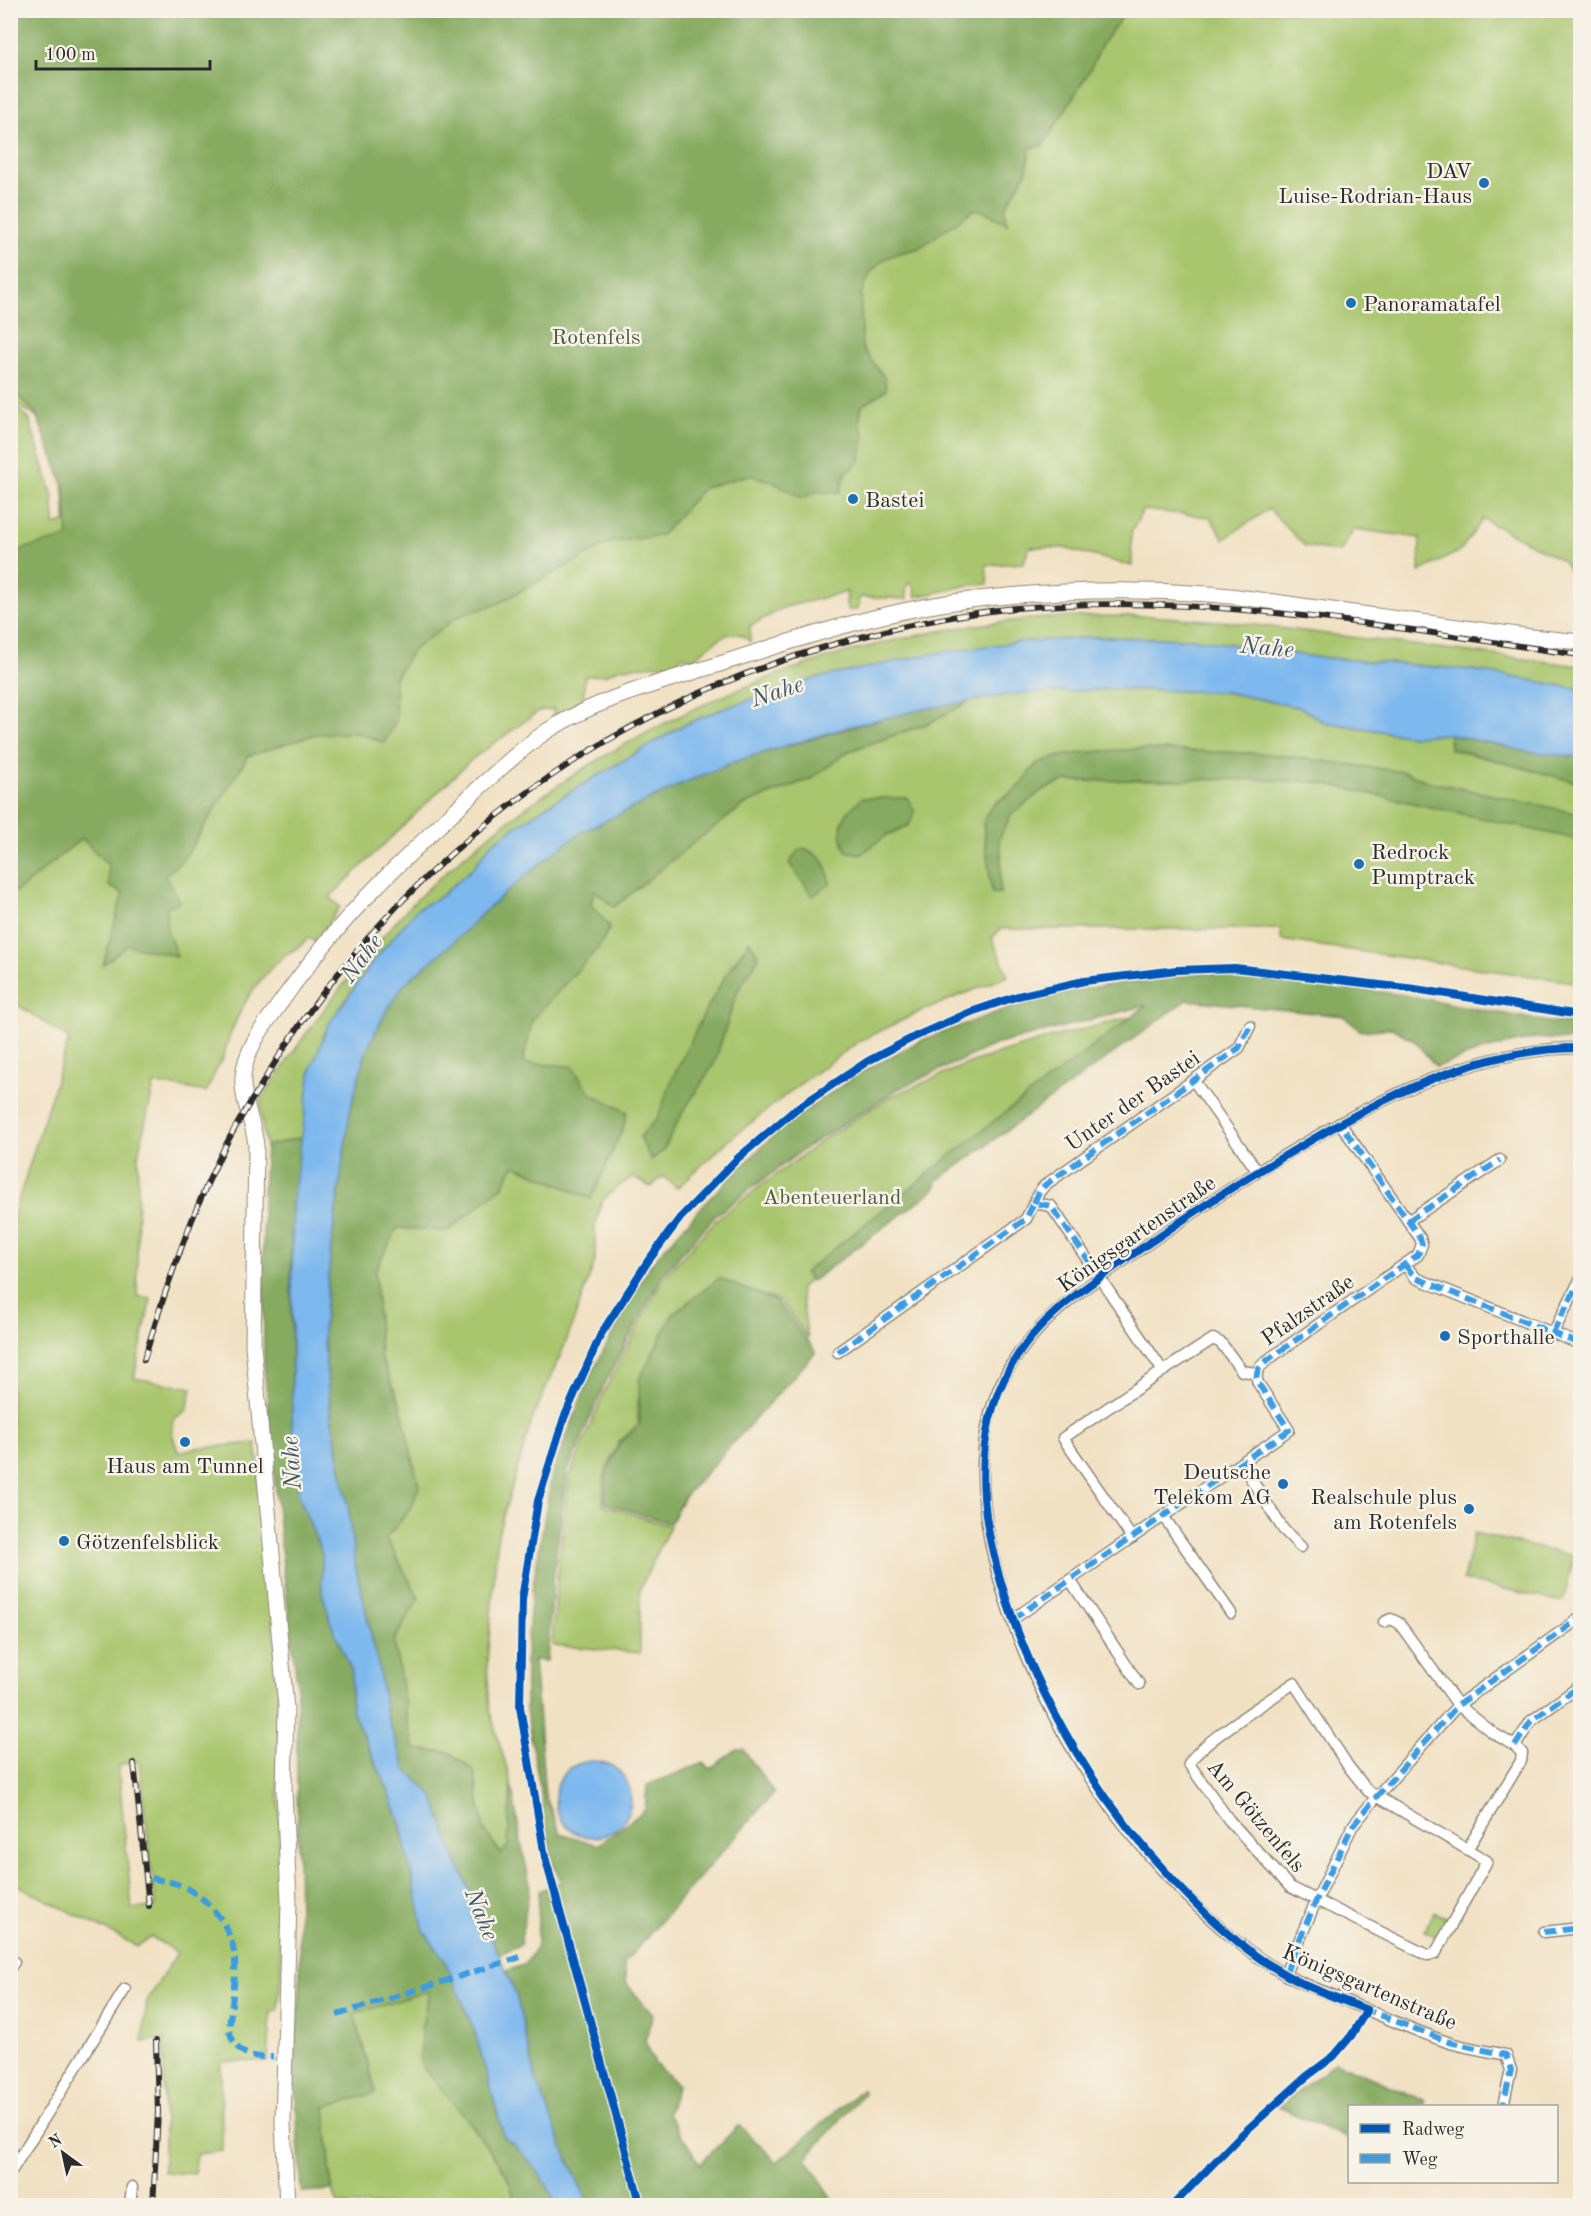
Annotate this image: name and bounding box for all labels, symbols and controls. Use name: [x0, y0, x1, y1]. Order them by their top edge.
scale bar: [36, 33, 210, 71]
text: 100 m: [45, 46, 96, 64]
place label: DAV Luise-Rodrian-Haus: [1278, 161, 1472, 208]
marker: DAV Luise-Rodrian-Haus: [1477, 176, 1491, 190]
place label: Panoramatafel: [1363, 294, 1501, 316]
marker: Panoramatafel: [1344, 296, 1358, 310]
park label: Rotenfels: [551, 327, 641, 349]
place label: Bastei: [865, 490, 924, 512]
marker: Bastei: [846, 492, 860, 506]
water label: Nahe: [1238, 635, 1295, 663]
water label: Nahe: [747, 673, 807, 713]
place label: Redrock Pumptrack: [1371, 842, 1475, 889]
marker: Redrock Pumptrack: [1352, 857, 1366, 871]
water label: Nahe: [336, 930, 389, 989]
street label: Unter der Bastei: [1062, 1047, 1204, 1156]
street label: Königsgartenstraße: [1054, 1172, 1220, 1297]
park label: Abenteuerland: [763, 1187, 901, 1209]
street label: Pfalzstraße: [1258, 1271, 1359, 1350]
place label: Sporthalle: [1457, 1327, 1555, 1349]
marker: Sporthalle: [1438, 1329, 1452, 1343]
marker: Haus am Tunnel: [178, 1435, 192, 1449]
water label: Nahe: [279, 1435, 307, 1492]
place label: Haus am Tunnel: [106, 1456, 264, 1478]
place label: Deutsche Telekom AG: [1153, 1462, 1271, 1509]
marker: Deutsche Telekom AG: [1276, 1477, 1290, 1491]
place label: Realschule plus am Rotenfels: [1311, 1487, 1457, 1534]
marker: Realschule plus am Rotenfels: [1462, 1502, 1476, 1516]
place label: Götzenfelsblick: [76, 1532, 219, 1554]
marker: Götzenfelsblick: [57, 1534, 71, 1548]
street label: Am Götzenfels: [1202, 1756, 1309, 1877]
water label: Nahe: [459, 1884, 501, 1944]
street label: Königsgartenstraße: [1279, 1941, 1460, 2035]
legend: [1348, 2105, 1558, 2183]
text: Radweg: [1402, 2121, 1465, 2139]
north arrow: [33, 2123, 93, 2183]
text: N: [46, 2132, 66, 2152]
text: Weg: [1402, 2151, 1438, 2169]

